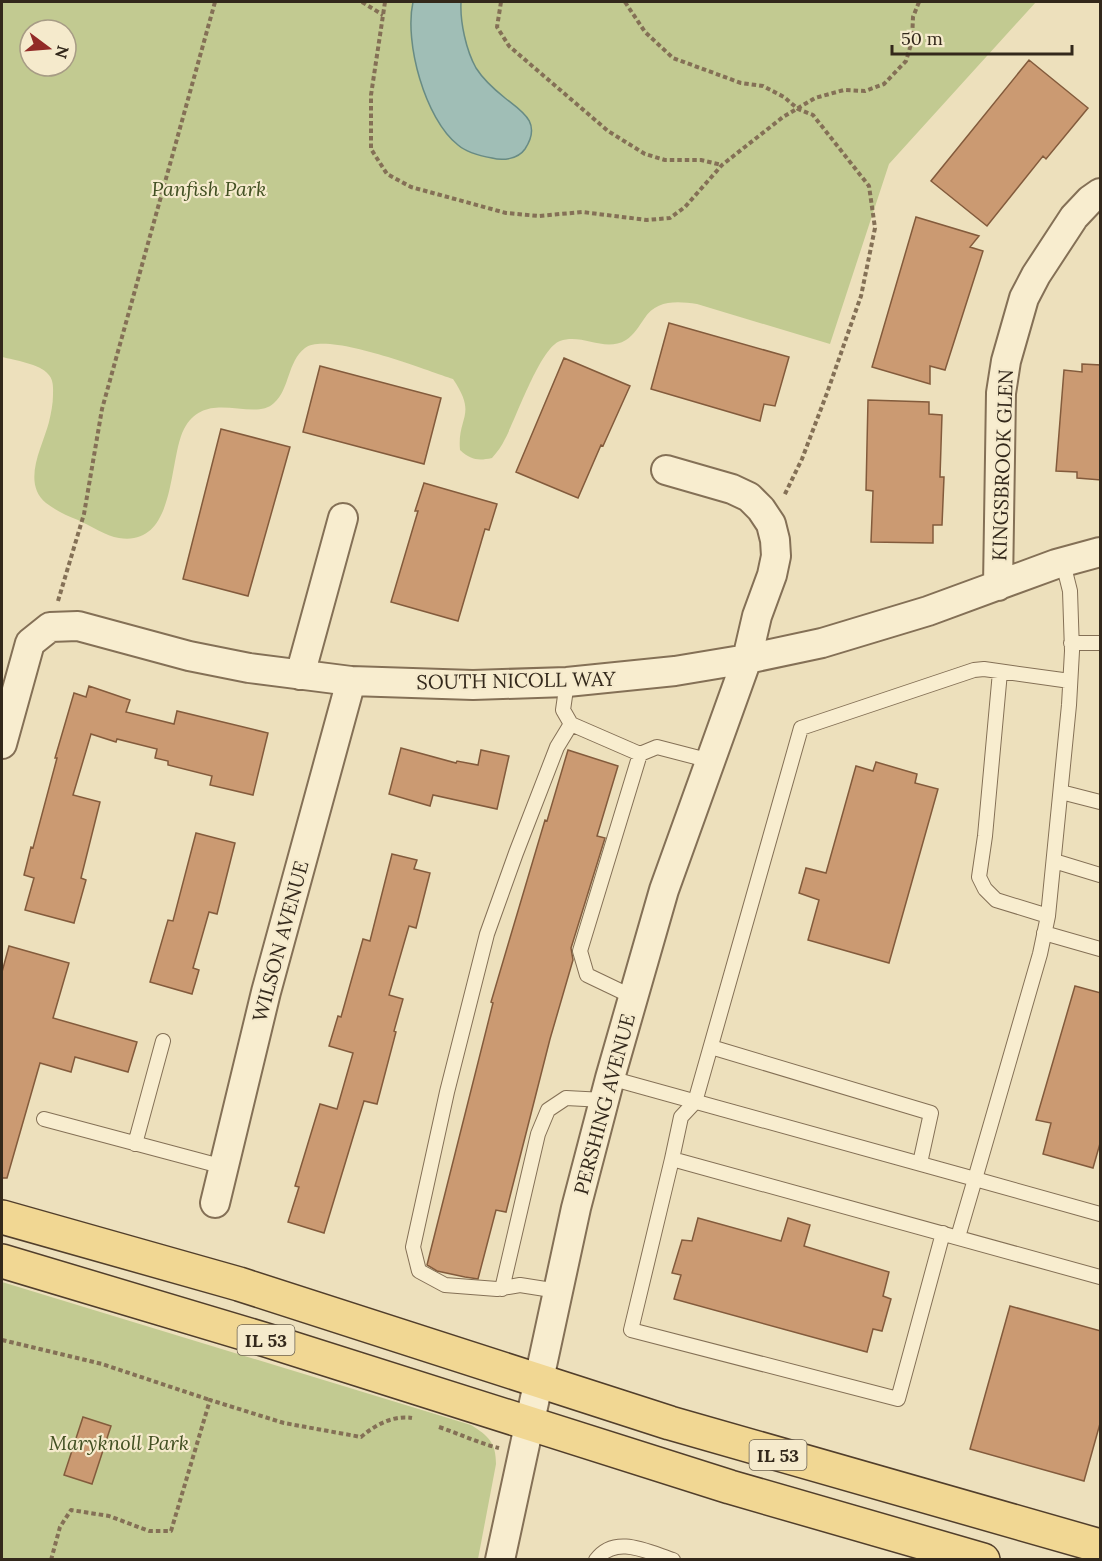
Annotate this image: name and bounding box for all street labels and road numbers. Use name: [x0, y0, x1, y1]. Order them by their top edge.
street label: KINGSBROOK GLEN: [986, 369, 1018, 561]
street label: SOUTH NICOLL WAY: [416, 666, 616, 694]
street label: WILSON AVENUE: [246, 858, 314, 1024]
street label: PERSHING AVENUE: [568, 1011, 640, 1197]
road number: IL 53: [238, 1325, 294, 1355]
road number: IL 53: [750, 1440, 806, 1470]

